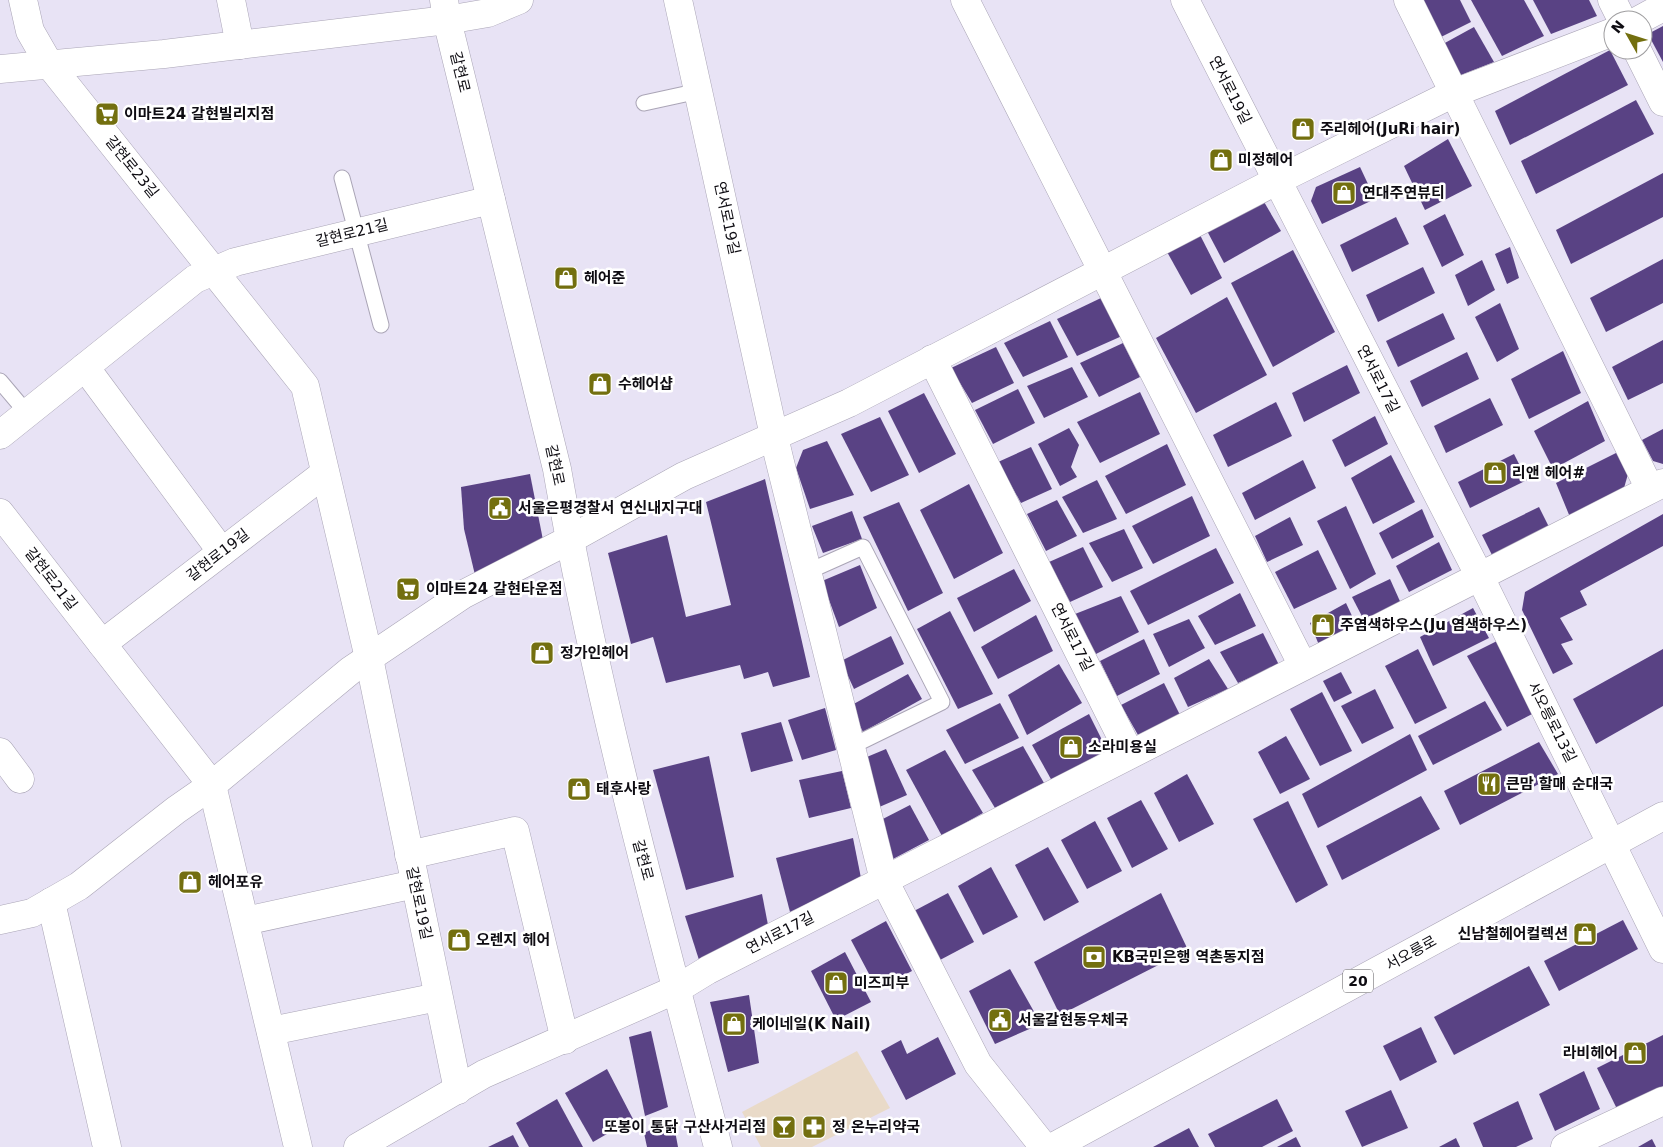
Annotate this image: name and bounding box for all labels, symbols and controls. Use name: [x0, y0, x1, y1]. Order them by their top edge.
north arrow: [1603, 10, 1653, 60]
text: N: [1608, 17, 1628, 36]
street label: 갈현로: [446, 50, 474, 94]
street label: 연서로19길: [1205, 53, 1255, 127]
supermarket icon: 이마트24 갈현빌리지점: [94, 101, 120, 127]
place label: 이마트24 갈현빌리지점: [124, 105, 274, 123]
shop icon: 주리헤어(JuRi hair): [1290, 116, 1316, 142]
place label: 주리헤어(JuRi hair): [1320, 120, 1460, 138]
street label: 갈현로23길: [102, 132, 162, 202]
shop icon: 미정헤어: [1208, 147, 1234, 173]
place label: 미정헤어: [1238, 151, 1293, 169]
street label: 연서로19길: [710, 180, 744, 256]
shop icon: 연대주연뷰티: [1331, 180, 1357, 206]
place label: 연대주연뷰티: [1362, 184, 1445, 202]
street label: 갈현로21길: [314, 215, 390, 251]
shop icon: 헤어준: [553, 265, 579, 291]
place label: 헤어준: [584, 269, 626, 287]
street label: 연서로17길: [1353, 342, 1403, 416]
shop icon: 수헤어샵: [587, 371, 613, 397]
place label: 수헤어샵: [618, 375, 673, 393]
street label: 갈현로: [542, 443, 568, 487]
shop icon: 리앤 헤어#: [1482, 460, 1508, 486]
place label: 리앤 헤어#: [1512, 464, 1585, 482]
public building icon: 서울은평경찰서 연신내지구대: [487, 495, 513, 521]
place label: 서울은평경찰서 연신내지구대: [518, 499, 703, 517]
street label: 갈현로19길: [183, 525, 253, 585]
street label: 갈현로21길: [21, 544, 81, 614]
supermarket icon: 이마트24 갈현타운점: [395, 576, 421, 602]
place label: 이마트24 갈현타운점: [426, 580, 563, 598]
street label: 연서로17길: [1047, 600, 1097, 674]
shop icon: 주염색하우스(Ju 염색하우스): [1310, 612, 1336, 638]
place label: 주염색하우스(Ju 염색하우스): [1340, 616, 1527, 634]
shop icon: 정가인헤어: [529, 640, 555, 666]
place label: 정가인헤어: [560, 644, 629, 662]
street label: 서오릉로13길: [1524, 679, 1580, 765]
shop icon: 소라미용실: [1058, 734, 1084, 760]
place label: 소라미용실: [1088, 738, 1157, 756]
restaurant icon: 큰맘 할매 순대국: [1476, 771, 1502, 797]
place label: 큰맘 할매 순대국: [1506, 775, 1613, 793]
shop icon: 태후사랑: [566, 776, 592, 802]
place label: 태후사랑: [596, 780, 651, 798]
street label: 갈현로: [629, 838, 657, 882]
street label: 갈현로19길: [402, 865, 436, 941]
shop icon: 헤어포유: [177, 869, 203, 895]
place label: 헤어포유: [208, 873, 263, 891]
street label: 연서로17길: [743, 908, 817, 958]
shop icon: 신남철헤어컬렉션: [1572, 921, 1598, 947]
place label: 신남철헤어컬렉션: [1458, 925, 1568, 943]
shop icon: 오렌지 헤어: [446, 927, 472, 953]
place label: 오렌지 헤어: [476, 931, 550, 949]
street label: 서오릉로: [1382, 932, 1440, 974]
bank icon: KB국민은행 역촌동지점: [1081, 944, 1107, 970]
place label: KB국민은행 역촌동지점: [1112, 948, 1264, 966]
road number: 20: [1343, 969, 1373, 992]
shop icon: 미즈피부: [823, 970, 849, 996]
place label: 미즈피부: [854, 974, 909, 992]
public building icon: 서울갈현동우체국: [987, 1007, 1013, 1033]
shop icon: 케이네일(K Nail): [721, 1011, 747, 1037]
place label: 서울갈현동우체국: [1018, 1011, 1129, 1029]
place label: 케이네일(K Nail): [752, 1015, 871, 1033]
shop icon: 라비헤어: [1622, 1040, 1648, 1066]
place label: 라비헤어: [1563, 1044, 1618, 1062]
bar icon: 또봉이 통닭 구산사거리점: [771, 1114, 797, 1140]
pharmacy icon: 정 온누리약국: [801, 1114, 827, 1140]
place label: 또봉이 통닭 구산사거리점: [604, 1118, 766, 1136]
place label: 정 온누리약국: [832, 1118, 920, 1136]

